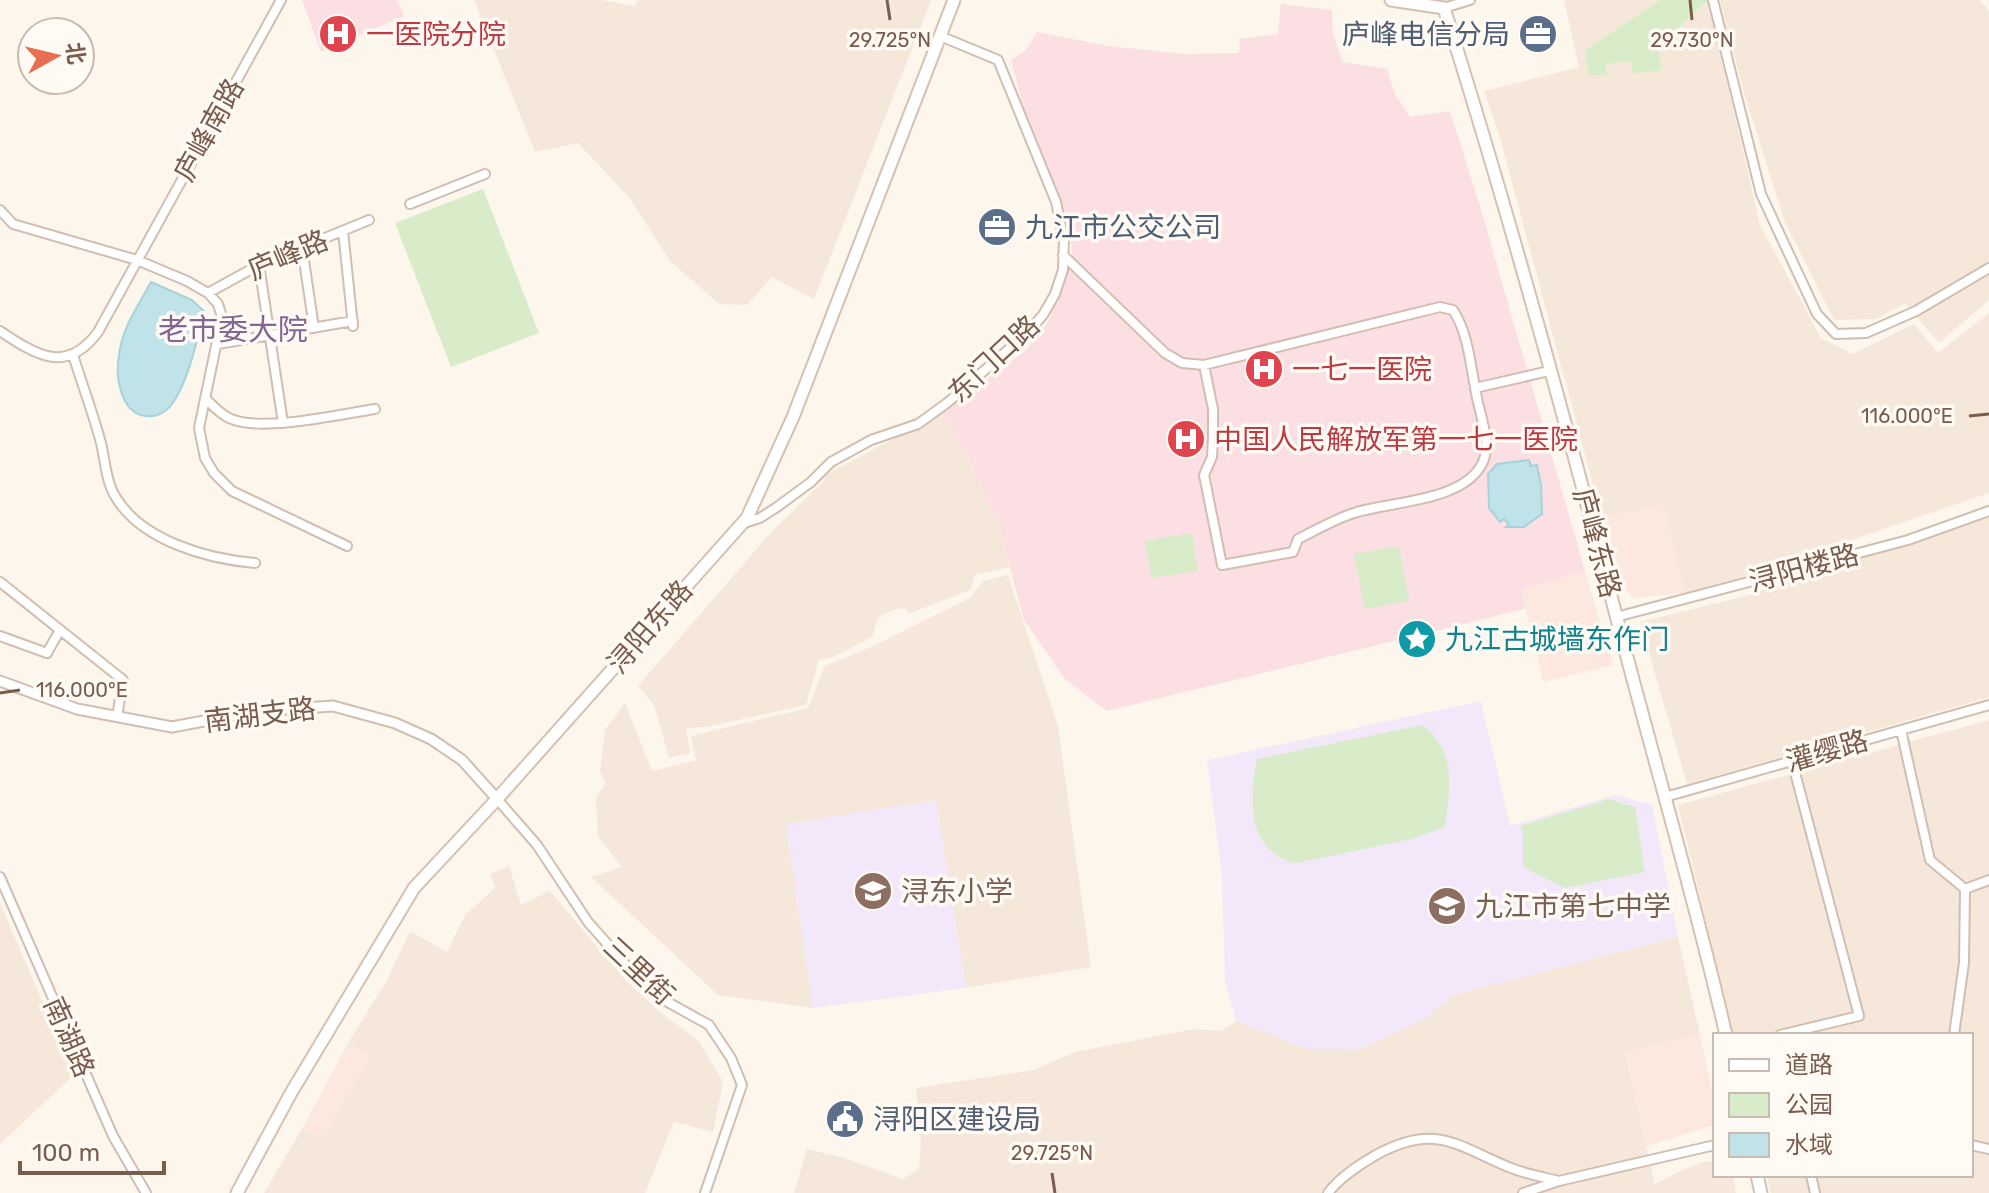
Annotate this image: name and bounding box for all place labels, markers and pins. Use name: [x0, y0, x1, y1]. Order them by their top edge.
hospital icon: 一医院分院: [317, 13, 359, 55]
office icon: 庐峰电信分局: [1517, 13, 1559, 55]
place label: 一医院分院: [366, 18, 506, 51]
place label: 庐峰电信分局: [1342, 18, 1510, 51]
office icon: 九江市公交公司: [976, 206, 1018, 248]
place label: 九江市公交公司: [1025, 211, 1221, 244]
hospital icon: 一七一医院: [1243, 348, 1285, 390]
place label: 一七一医院: [1292, 353, 1432, 386]
hospital icon: 中国人民解放军第一七一医院: [1165, 418, 1207, 460]
place label: 中国人民解放军第一七一医院: [1214, 423, 1578, 456]
place icon: 九江古城墙东作门: [1396, 618, 1438, 660]
place label: 九江古城墙东作门: [1445, 623, 1669, 656]
school or university icon: 浔东小学: [852, 870, 894, 912]
place label: 浔东小学: [901, 875, 1013, 908]
school or university icon: 九江市第七中学: [1426, 885, 1468, 927]
place label: 九江市第七中学: [1475, 890, 1671, 923]
public building icon: 浔阳区建设局: [824, 1098, 866, 1140]
place label: 浔阳区建设局: [873, 1103, 1041, 1136]

